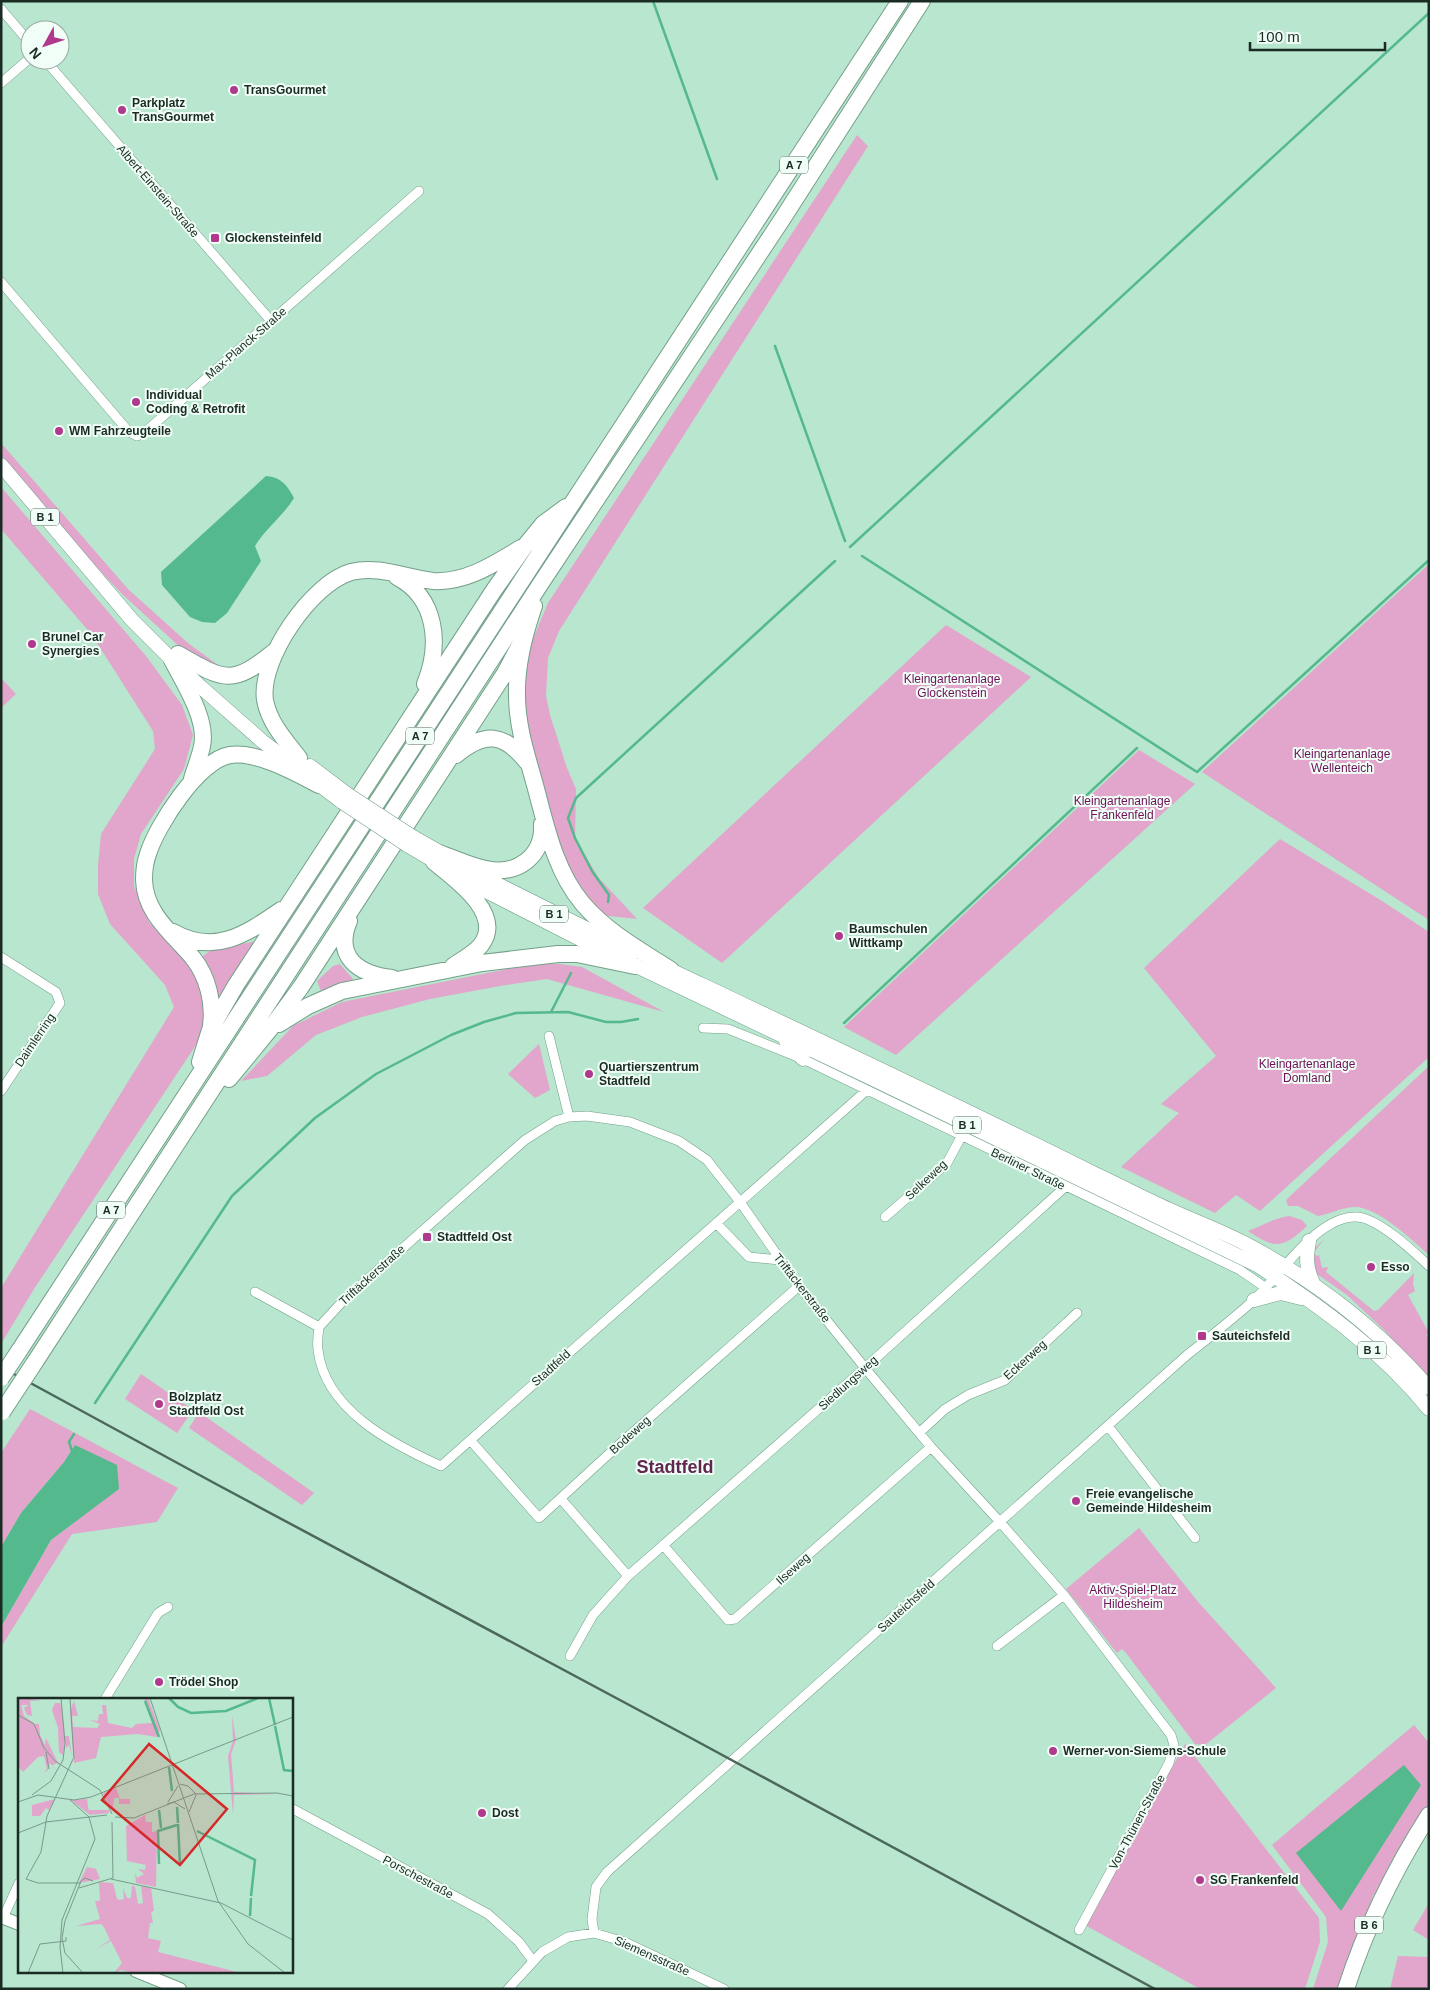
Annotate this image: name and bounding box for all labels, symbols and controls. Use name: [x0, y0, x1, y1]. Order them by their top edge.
north arrow: [20, 20, 70, 70]
scale bar: [1250, 20, 1385, 52]
text: 100 m: [1258, 28, 1300, 45]
text: N: [26, 44, 44, 62]
place label: TransGourmet: [244, 83, 326, 97]
marker: TransGourmet: [228, 84, 240, 96]
place label: Parkplatz TransGourmet: [132, 96, 214, 124]
marker: Parkplatz TransGourmet: [116, 104, 128, 116]
street label: Albert-Einstein-Straße: [114, 142, 202, 240]
road number: A 7: [780, 156, 808, 174]
place label: Glockensteinfeld: [225, 231, 322, 245]
marker: Glockensteinfeld: [209, 232, 221, 244]
street label: Max-Planck-Straße: [203, 304, 290, 382]
place label: Individual Coding & Retrofit: [146, 388, 245, 416]
marker: Individual Coding & Retrofit: [130, 396, 142, 408]
place label: WM Fahrzeugteile: [69, 424, 171, 438]
marker: WM Fahrzeugteile: [53, 425, 65, 437]
road number: B 1: [31, 508, 59, 526]
place label: Brunel Car Synergies: [42, 630, 104, 658]
marker: Brunel Car Synergies: [26, 638, 38, 650]
park label: Kleingartenanlage Glockenstein: [904, 672, 1001, 700]
road number: A 7: [406, 728, 434, 744]
park label: Kleingartenanlage Wellenteich: [1294, 747, 1391, 775]
park label: Kleingartenanlage Frankenfeld: [1074, 794, 1171, 822]
road number: B 1: [540, 906, 568, 922]
place label: Baumschulen Wittkamp: [849, 922, 928, 950]
marker: Baumschulen Wittkamp: [833, 930, 845, 942]
street label: Daimlerring: [12, 1011, 58, 1069]
park label: Kleingartenanlage Domland: [1259, 1057, 1356, 1085]
place label: Quartierszentrum Stadtfeld: [599, 1060, 699, 1088]
marker: Quartierszentrum Stadtfeld: [583, 1068, 595, 1080]
road number: B 1: [953, 1116, 981, 1134]
street label: Berliner Straße: [989, 1145, 1068, 1193]
street label: Selkeweg: [902, 1157, 950, 1203]
road number: A 7: [97, 1202, 125, 1218]
place label: Stadtfeld Ost: [437, 1230, 512, 1244]
marker: Stadtfeld Ost: [421, 1231, 433, 1243]
street label: Triftäckerstraße: [336, 1242, 408, 1308]
street label: Triftäckerstraße: [771, 1251, 833, 1325]
place label: Esso: [1381, 1260, 1410, 1274]
marker: Esso: [1365, 1261, 1377, 1273]
place label: Sauteichsfeld: [1212, 1329, 1290, 1343]
marker: Sauteichsfeld: [1196, 1330, 1208, 1342]
street label: Eckerweg: [1001, 1337, 1049, 1383]
road number: B 1: [1358, 1342, 1386, 1358]
street label: Stadtfeld: [529, 1347, 573, 1389]
street label: Siedlungsweg: [816, 1353, 880, 1413]
place label: Bolzplatz Stadtfeld Ost: [169, 1390, 244, 1418]
marker: Bolzplatz Stadtfeld Ost: [153, 1398, 165, 1410]
street label: Bodeweg: [607, 1413, 653, 1457]
district label: Stadtfeld: [636, 1457, 714, 1477]
place label: Freie evangelische Gemeinde Hildesheim: [1086, 1487, 1211, 1515]
marker: Freie evangelische Gemeinde Hildesheim: [1070, 1495, 1082, 1507]
street label: Ilseweg: [773, 1550, 813, 1588]
street label: Sauteichsfeld: [875, 1577, 937, 1635]
park label: Aktiv-Spiel-Platz Hildesheim: [1089, 1583, 1177, 1611]
place label: Trödel Shop: [169, 1675, 238, 1689]
marker: Trödel Shop: [153, 1676, 165, 1688]
inset map: [18, 1698, 292, 1972]
place label: Werner-von-Siemens-Schule: [1063, 1744, 1226, 1758]
marker: Werner-von-Siemens-Schule: [1047, 1745, 1059, 1757]
street label: Von-Thünen-Straße: [1106, 1772, 1168, 1872]
place label: Dost: [492, 1806, 519, 1820]
marker: Dost: [476, 1807, 488, 1819]
street label: Porschestraße: [380, 1853, 456, 1902]
place label: SG Frankenfeld: [1210, 1873, 1299, 1887]
marker: SG Frankenfeld: [1194, 1874, 1206, 1886]
road number: B 6: [1355, 1916, 1383, 1934]
street label: Siemensstraße: [612, 1933, 692, 1979]

